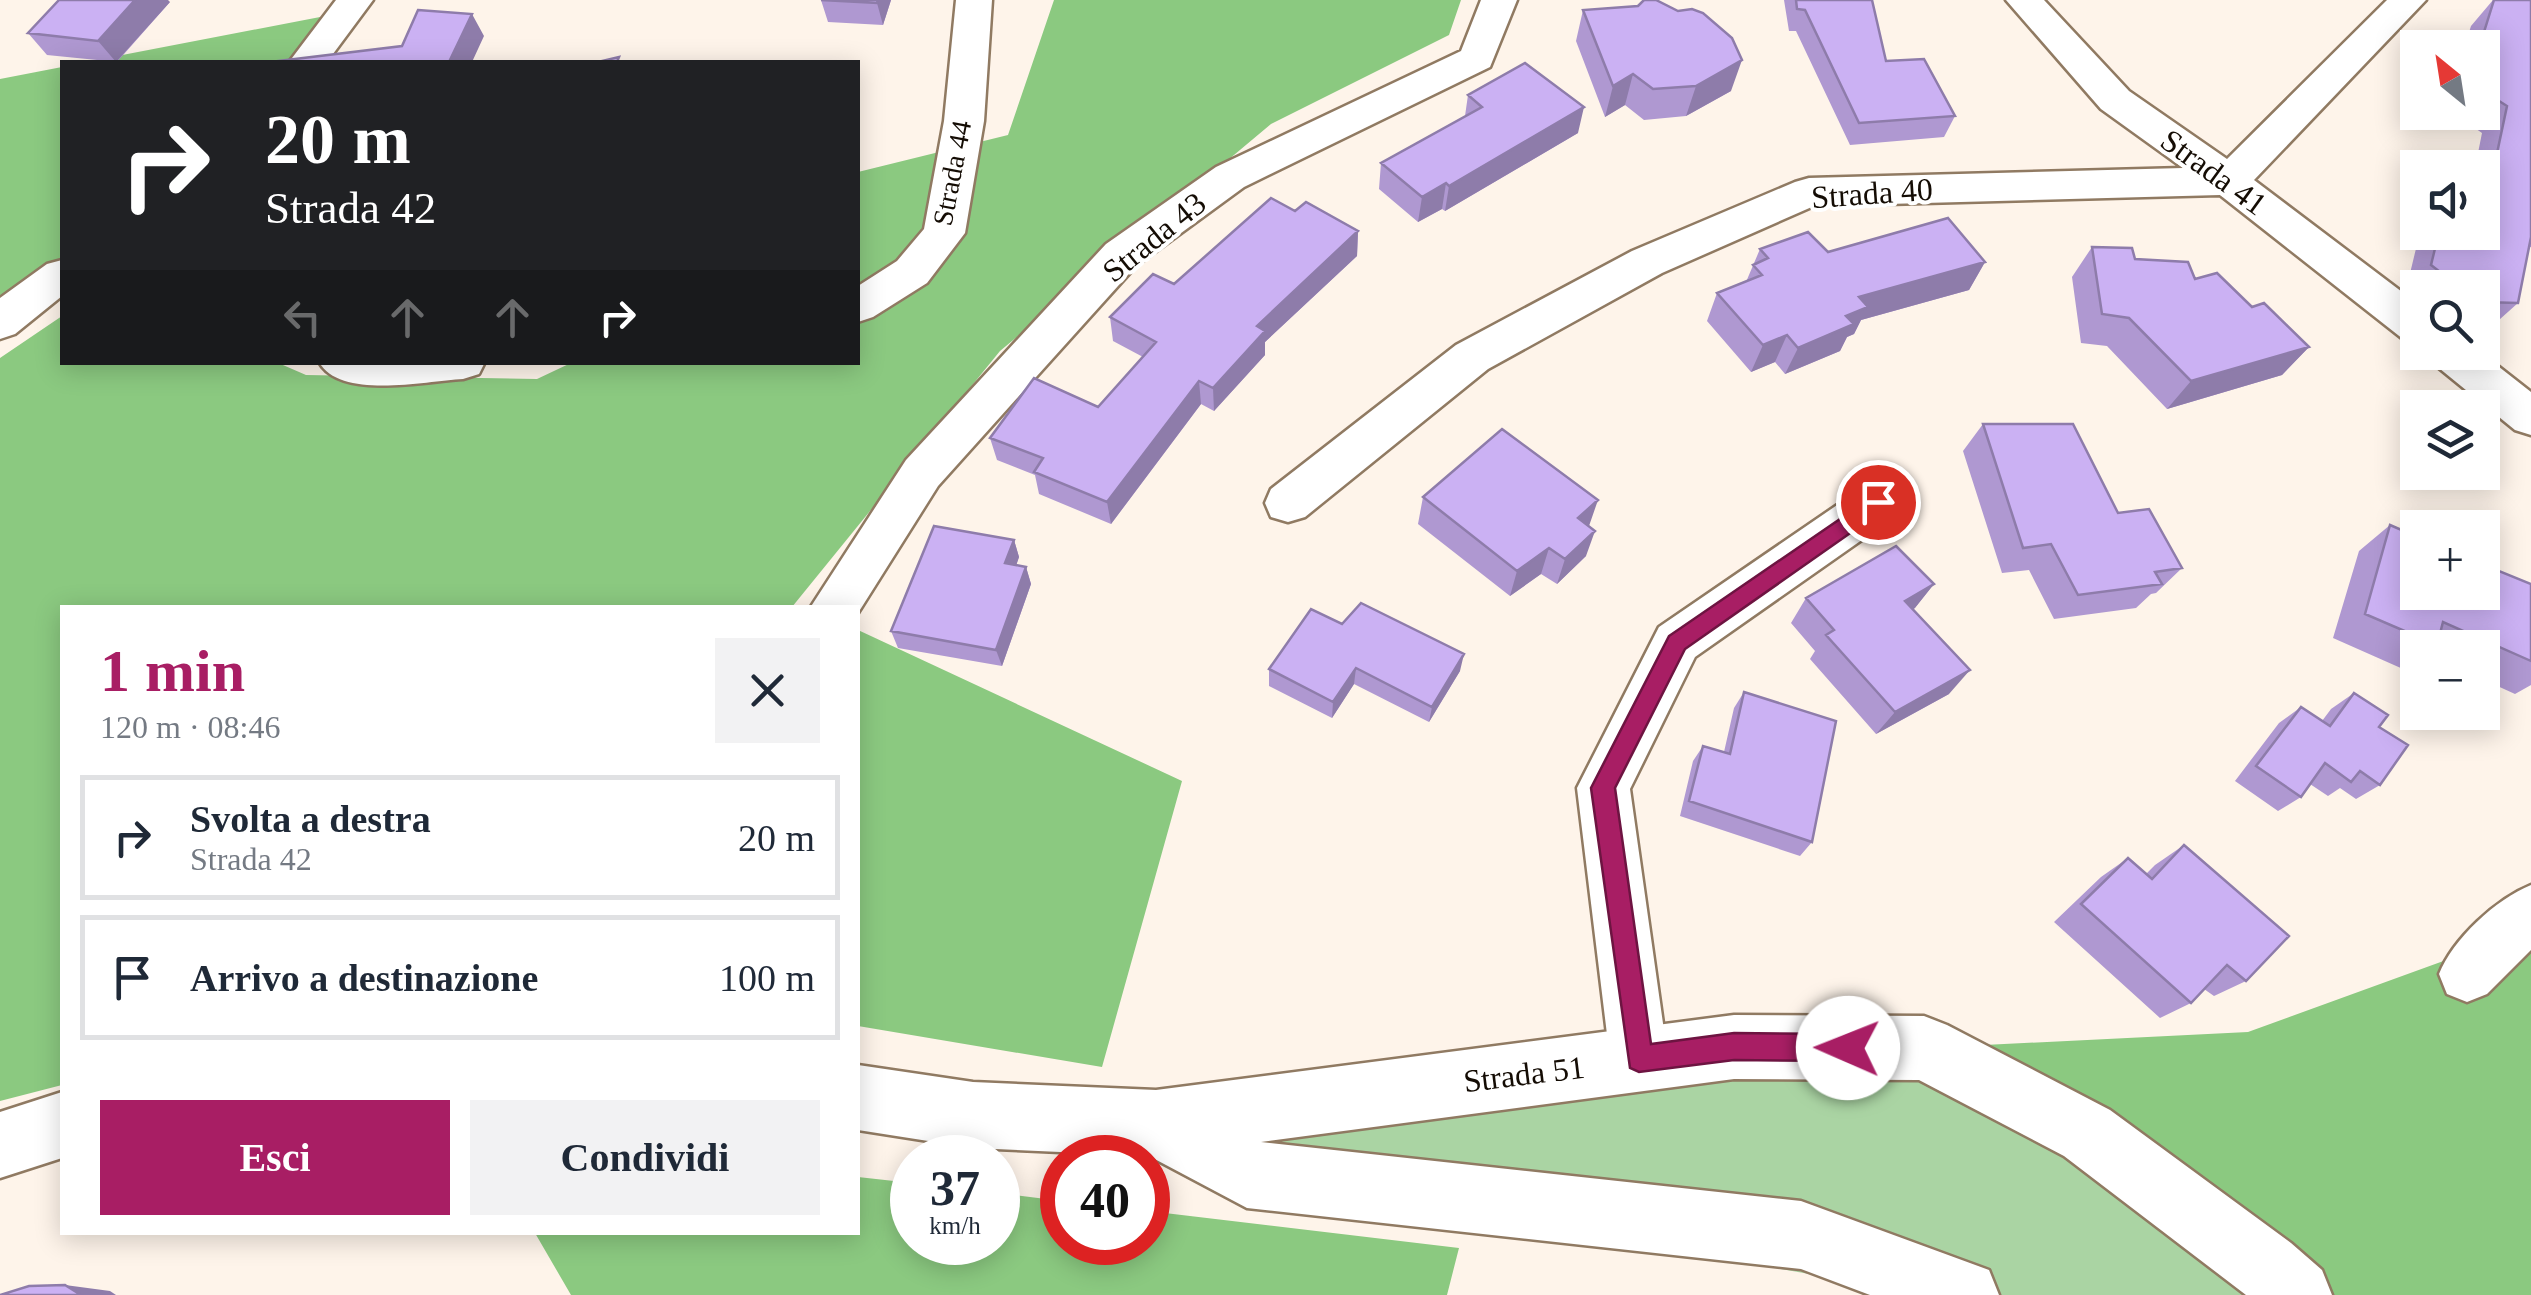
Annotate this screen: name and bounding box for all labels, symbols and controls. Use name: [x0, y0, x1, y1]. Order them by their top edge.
north arrow: [2400, 30, 2500, 130]
map controls: [2400, 30, 2500, 730]
icon: right: [100, 100, 230, 230]
text: 20 m: [265, 101, 411, 178]
street label: Strada 44: [927, 118, 977, 228]
street label: Strada 41: [2154, 122, 2274, 222]
button: sound: [2400, 150, 2500, 250]
street label: Strada 40: [1810, 171, 1934, 215]
text: Strada 42: [265, 183, 436, 233]
street label: Strada 43: [1095, 185, 1213, 289]
button: search: [2400, 270, 2500, 370]
icon: left: [275, 290, 330, 345]
icon: ahead: [380, 290, 435, 345]
icon: ahead: [485, 290, 540, 345]
icon: right: [590, 290, 645, 345]
button: layers: [2400, 390, 2500, 490]
pin: [1836, 460, 1921, 545]
icon: arrive: [1851, 475, 1906, 530]
button: +: [2400, 510, 2500, 610]
button: −: [2400, 630, 2500, 730]
text: 1 min: [100, 638, 245, 704]
button: close: [715, 638, 820, 743]
text: 120 m · 08:46: [100, 709, 280, 745]
text: Svolta a destra: [190, 798, 431, 840]
icon: right: [105, 810, 160, 865]
text: 20 m: [738, 817, 815, 859]
text: Strada 42: [190, 841, 312, 877]
icon: arrive: [105, 950, 160, 1005]
text: Arrivo a destinazione: [190, 957, 538, 999]
text: 100 m: [719, 957, 815, 999]
position arrow: [1796, 996, 1900, 1100]
street label: Strada 51: [1461, 1049, 1587, 1099]
button: Esci: [100, 1100, 450, 1215]
button: Condividi: [470, 1100, 820, 1215]
speed limit sign: 40: [1040, 1135, 1170, 1265]
text: 37: [930, 1160, 980, 1216]
text: km/h: [929, 1212, 981, 1239]

